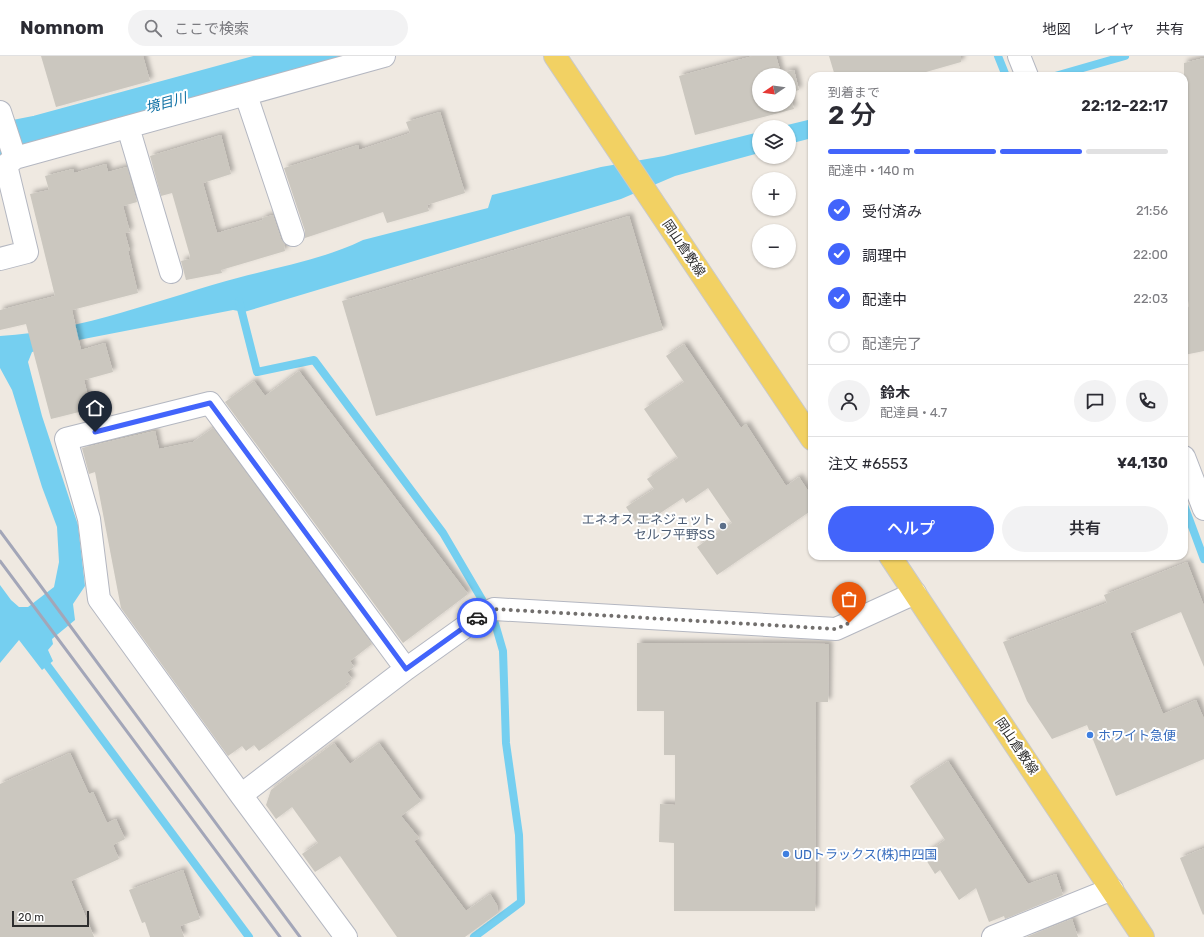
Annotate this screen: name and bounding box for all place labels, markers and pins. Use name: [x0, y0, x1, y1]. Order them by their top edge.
pin: [78, 391, 112, 432]
place label: エネオス エネジェット セルフ平野SS: [582, 512, 715, 542]
marker: エネオス エネジェット セルフ平野SS: [718, 521, 728, 531]
pin: [832, 582, 866, 623]
place label: ホワイト急便: [1098, 728, 1176, 743]
marker: ホワイト急便: [1085, 730, 1095, 740]
place label: UDトラックス(株)中四国: [794, 847, 938, 862]
marker: UDトラックス(株)中四国: [781, 849, 791, 859]

